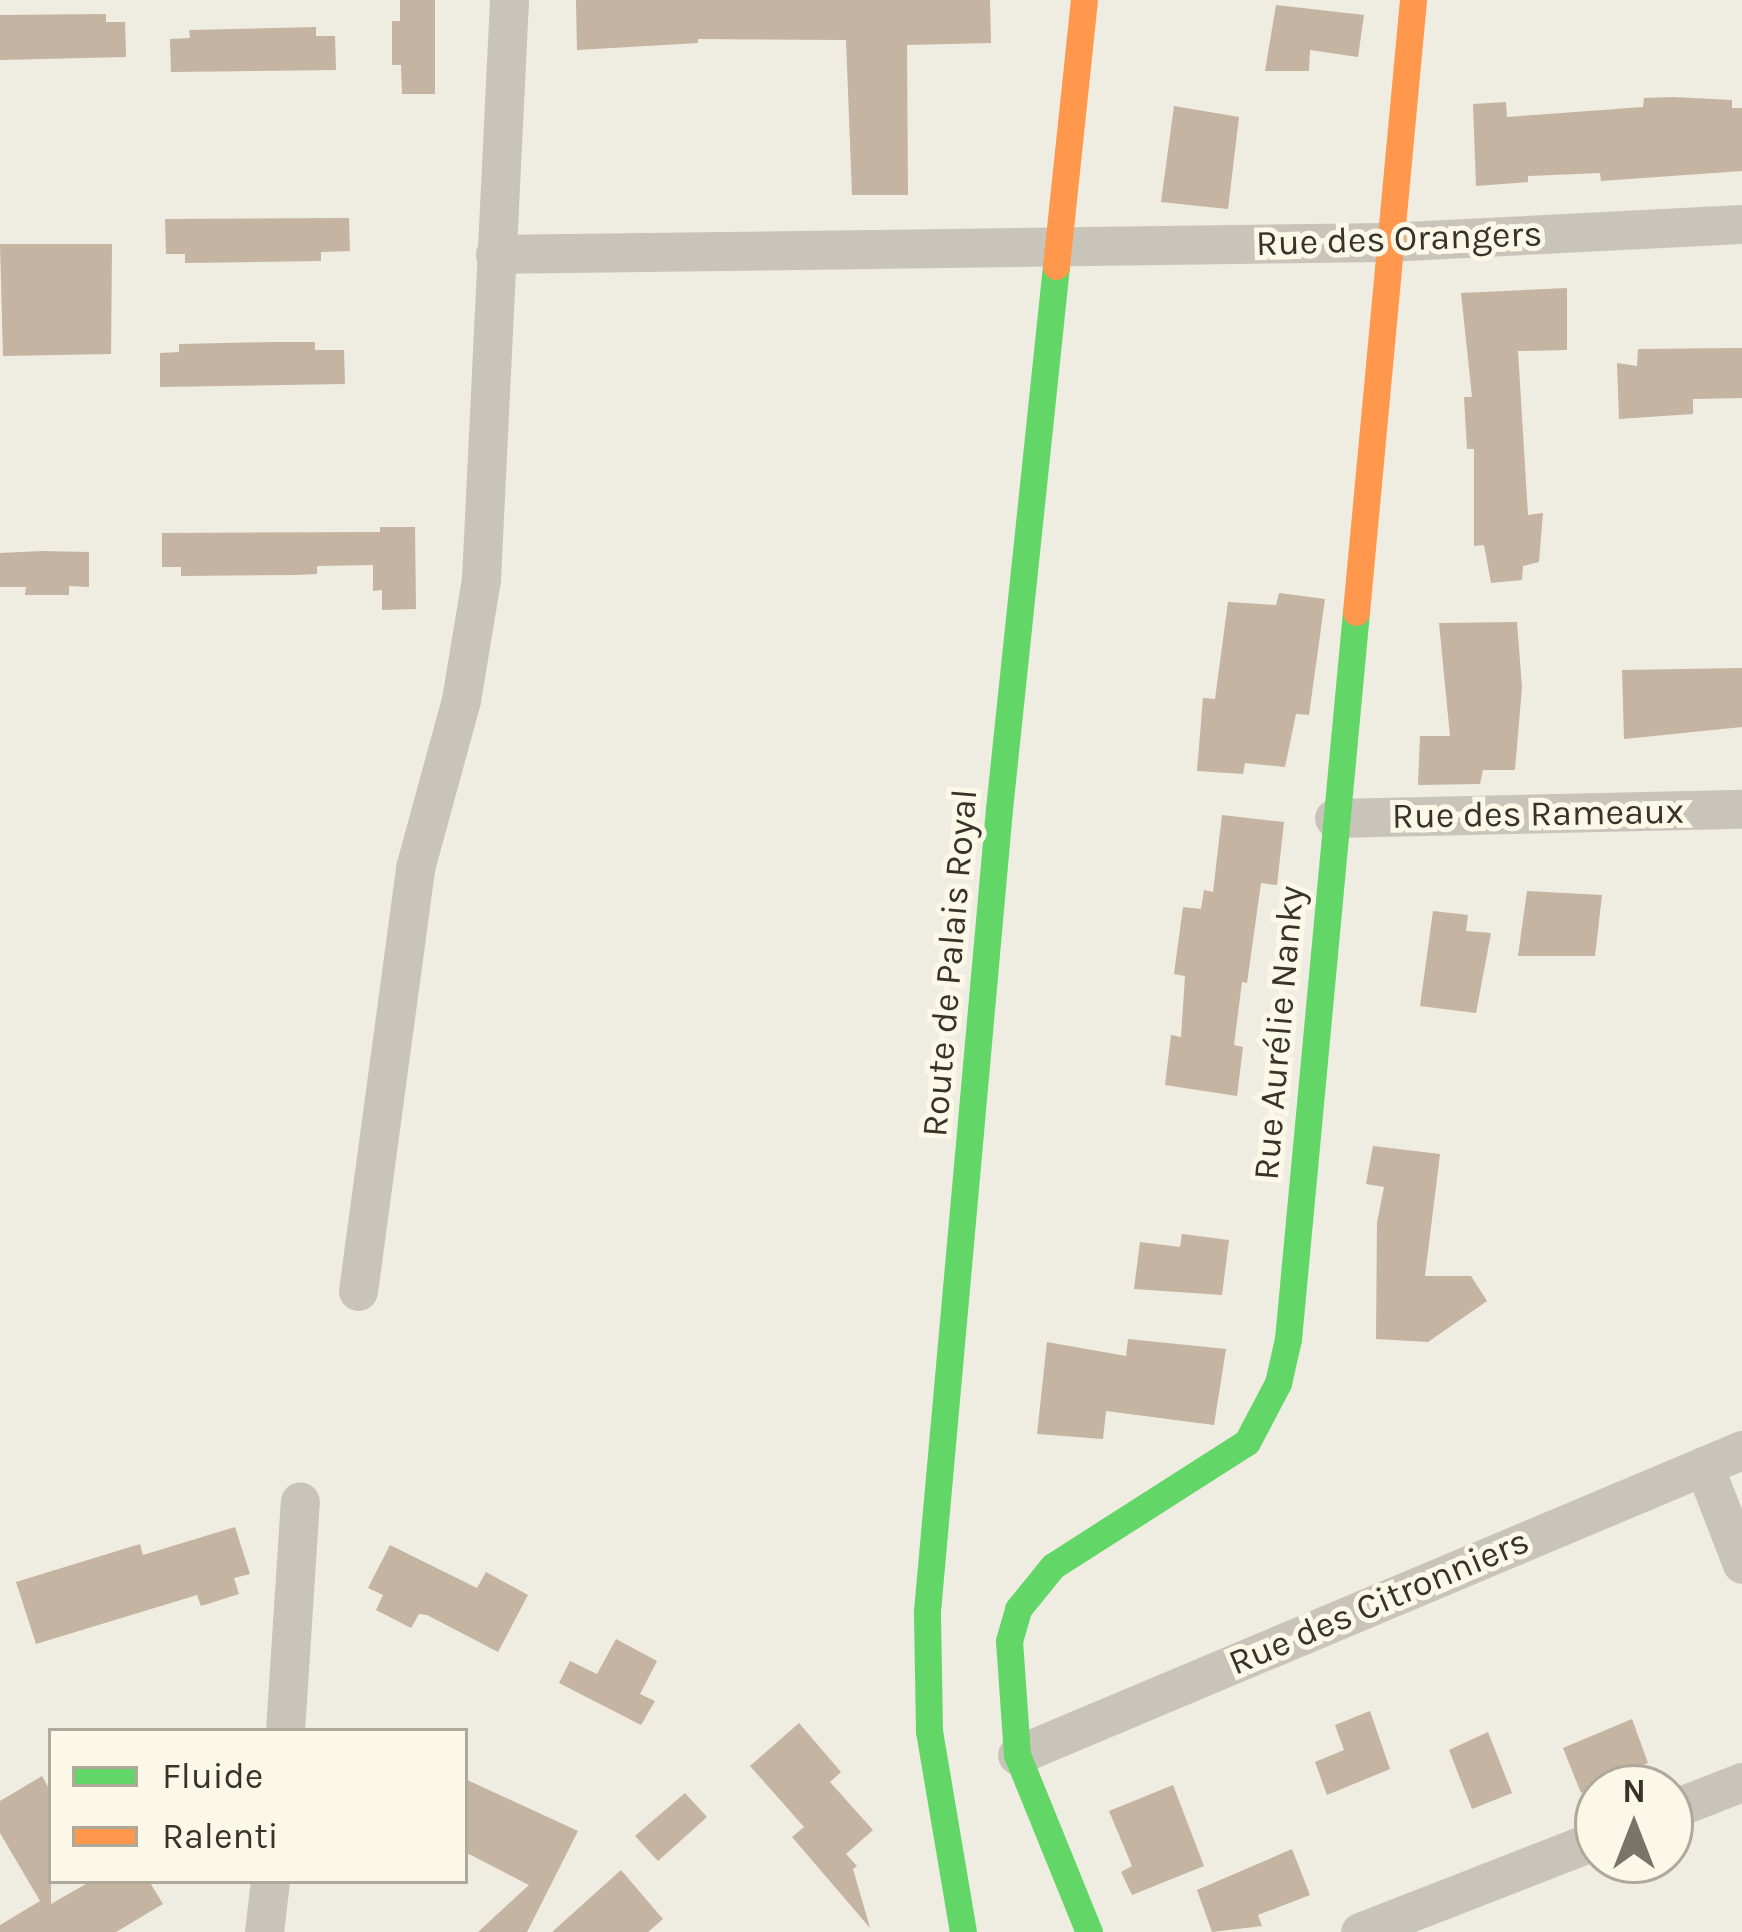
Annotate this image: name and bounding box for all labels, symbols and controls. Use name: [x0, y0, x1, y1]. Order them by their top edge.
street label: Rue des Orangers: [1255, 212, 1543, 266]
street label: Route de Palais Royal: [913, 787, 987, 1139]
street label: Rue des Rameaux: [1392, 790, 1684, 838]
street label: Rue Aurélie Nanky: [1245, 884, 1313, 1182]
street label: Rue des Citronniers: [1222, 1519, 1536, 1685]
legend: [48, 1728, 468, 1884]
text: Fluide: [162, 1755, 263, 1797]
north arrow: [1574, 1764, 1694, 1884]
text: N: [1622, 1772, 1646, 1810]
text: Ralenti: [162, 1815, 278, 1857]

